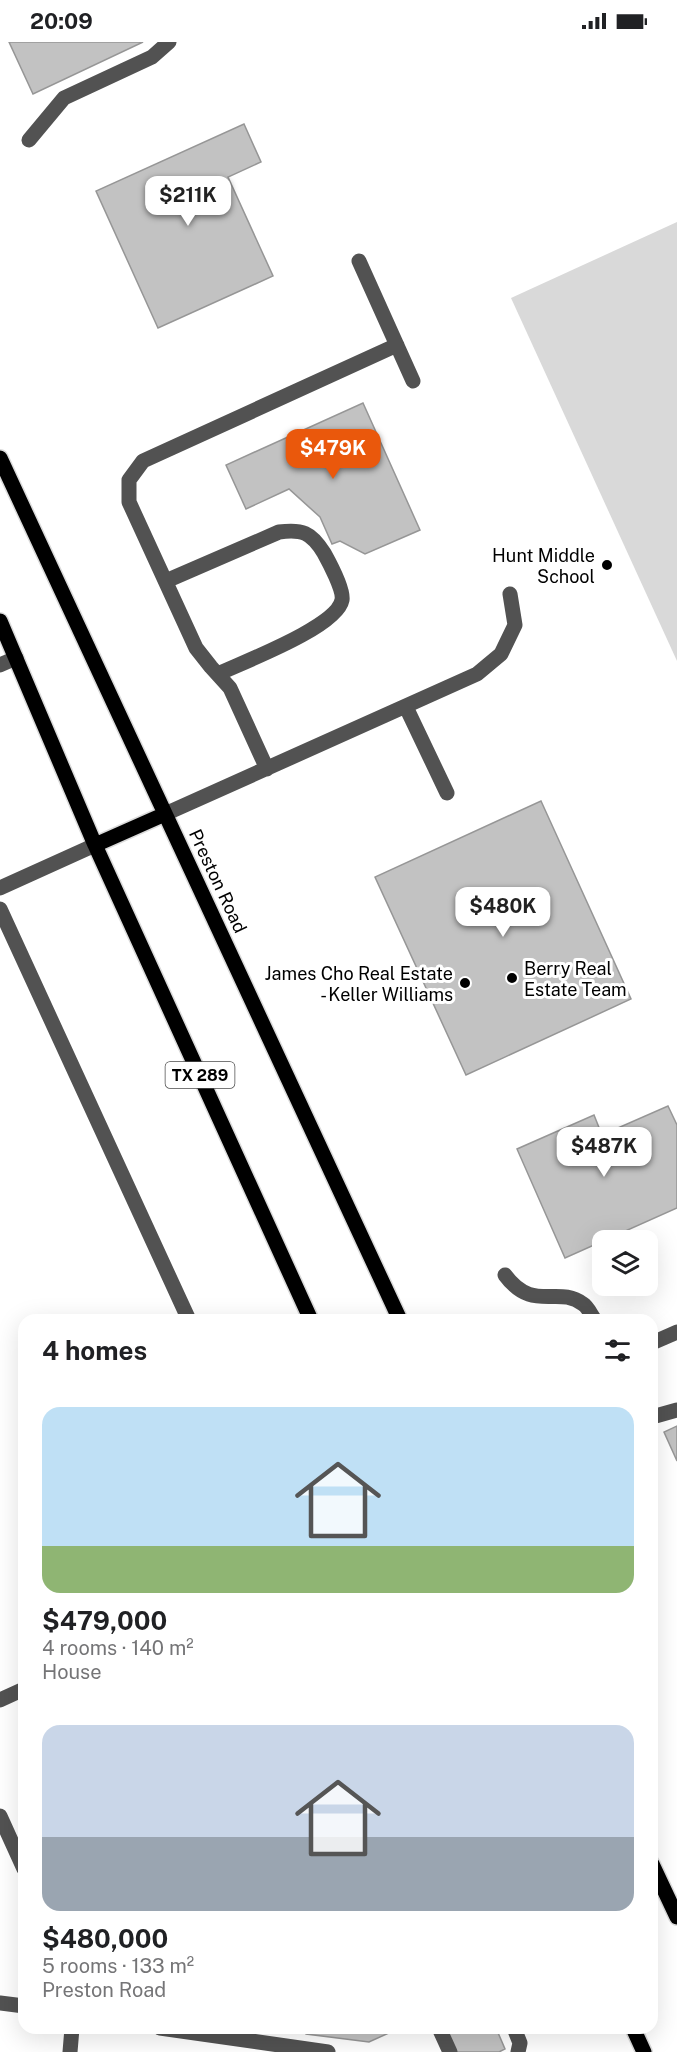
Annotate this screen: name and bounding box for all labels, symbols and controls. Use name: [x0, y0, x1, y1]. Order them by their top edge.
text: 20:09: [30, 8, 93, 34]
pin: $211K: [146, 176, 230, 227]
text: $211K: [159, 183, 217, 207]
pin: $479K: [291, 429, 375, 480]
text: $479K: [300, 436, 366, 460]
place label: Hunt Middle School: [492, 545, 595, 587]
marker: Hunt Middle School: [600, 558, 614, 572]
street label: Preston Road: [185, 826, 251, 936]
pin: $480K: [461, 887, 545, 938]
text: $480K: [469, 894, 537, 918]
place label: Berry Real Estate Team: [524, 958, 627, 1000]
place label: James Cho Real Estate - Keller Williams: [265, 963, 453, 1005]
marker: Berry Real Estate Team: [505, 971, 519, 985]
marker: James Cho Real Estate - Keller Williams: [458, 976, 472, 990]
road number: TX 289: [166, 1062, 234, 1088]
pin: $487K: [562, 1127, 646, 1178]
text: $487K: [571, 1134, 637, 1158]
map controls: [592, 1230, 658, 1296]
button: layers: [592, 1230, 658, 1296]
icon: filters: [601, 1334, 634, 1367]
text: 4 homes: [42, 1335, 147, 1366]
icon: home: [284, 1446, 392, 1554]
text: $479,000: [42, 1605, 167, 1636]
text: 4 rooms · 140 m²: [42, 1636, 194, 1660]
text: House: [42, 1660, 102, 1684]
icon: home: [284, 1764, 392, 1872]
text: $480,000: [42, 1923, 168, 1954]
text: 5 rooms · 133 m²: [42, 1954, 194, 1978]
text: Preston Road: [42, 1978, 166, 2002]

